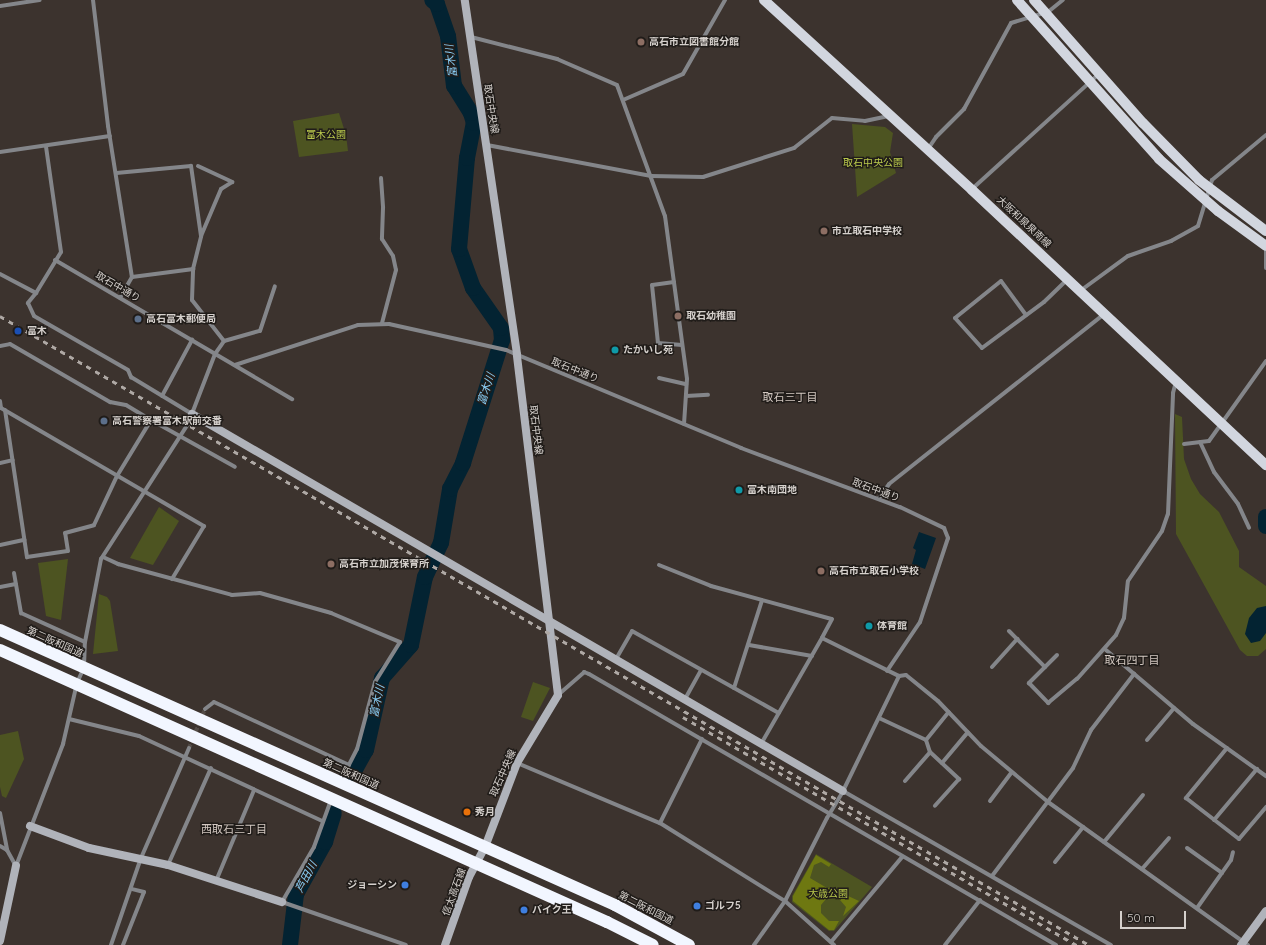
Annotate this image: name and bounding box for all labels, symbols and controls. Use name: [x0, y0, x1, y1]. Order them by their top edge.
place label: 高石市立図書館分館: [649, 36, 739, 48]
marker: 高石市立図書館分館: [636, 37, 646, 47]
water label: 富木川: [442, 44, 460, 78]
street label: 取石中央線: [481, 83, 501, 135]
park label: 富木公園: [306, 129, 346, 141]
park label: 取石中央公園: [843, 157, 903, 169]
street label: 大阪和泉泉南線: [994, 194, 1054, 250]
place label: 市立取石中学校: [832, 225, 902, 237]
marker: 市立取石中学校: [819, 226, 829, 236]
street label: 取石中通り: [93, 269, 143, 305]
place label: 取石幼稚園: [686, 310, 736, 322]
marker: 取石幼稚園: [673, 311, 683, 321]
place label: 高石富木郵便局: [146, 313, 216, 325]
marker: 高石富木郵便局: [133, 314, 143, 324]
marker: 富木: [12, 325, 24, 337]
place label: 富木: [27, 325, 47, 337]
place label: たかいし苑: [623, 344, 673, 356]
marker: たかいし苑: [610, 345, 620, 355]
street label: 取石中通り: [550, 355, 600, 385]
water label: 富木川: [475, 371, 497, 407]
district label: 取石三丁目: [763, 390, 817, 404]
street label: 取石中央線: [527, 404, 545, 456]
place label: 高石警察署富木駅前交番: [112, 415, 222, 427]
marker: 高石警察署富木駅前交番: [99, 416, 109, 426]
street label: 取石中通り: [850, 476, 902, 504]
place label: 富木南団地: [747, 484, 797, 496]
marker: 富木南団地: [734, 485, 744, 495]
place label: 高石市立加茂保育所: [339, 558, 429, 570]
marker: 高石市立加茂保育所: [326, 559, 336, 569]
place label: 高石市立取石小学校: [829, 565, 919, 577]
marker: 高石市立取石小学校: [816, 566, 826, 576]
place label: 体育館: [877, 620, 907, 632]
marker: 体育館: [864, 621, 874, 631]
street label: 第二阪和国道: [25, 624, 85, 660]
district label: 取石四丁目: [1105, 653, 1159, 667]
water label: 富木川: [367, 683, 387, 719]
street label: 取石中央線: [487, 748, 519, 798]
street label: 第二阪和国道: [321, 756, 381, 792]
place label: 秀月: [475, 806, 495, 818]
marker: 秀月: [462, 807, 472, 817]
district label: 西取石三丁目: [201, 822, 267, 836]
water label: 芦田川: [292, 859, 320, 895]
street label: 信太高石線: [440, 866, 468, 918]
place label: ジョーシン: [347, 879, 397, 891]
marker: ジョーシン: [400, 880, 410, 890]
park label: 大歳公園: [808, 888, 848, 900]
street label: 第二阪和国道: [617, 889, 675, 927]
place label: ゴルフ5: [705, 900, 741, 912]
marker: ゴルフ5: [692, 901, 702, 911]
scale bar: [1122, 903, 1188, 929]
place label: バイク王: [532, 904, 572, 916]
marker: バイク王: [519, 905, 529, 915]
text: 50 m: [1127, 910, 1155, 925]

